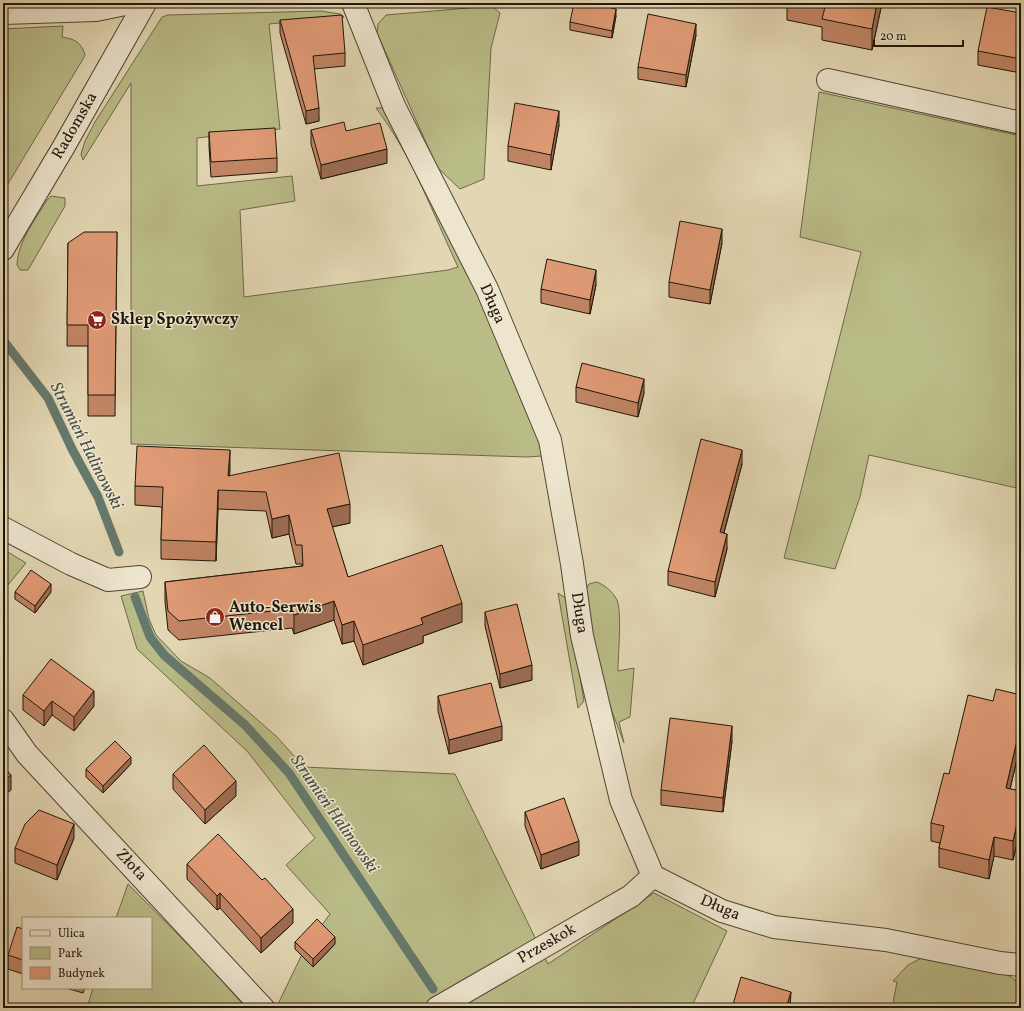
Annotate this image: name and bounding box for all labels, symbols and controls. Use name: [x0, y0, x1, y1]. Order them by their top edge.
scale bar: [874, 22, 963, 48]
text: 20 m: [880, 29, 907, 45]
street label: Radomska: [47, 88, 103, 164]
street label: Długa: [473, 281, 511, 328]
supermarket icon: Sklep Spożywczy: [86, 309, 108, 331]
place label: Sklep Spożywczy: [111, 309, 239, 331]
water label: Strumień Halinowski: [44, 379, 128, 514]
street label: Długa: [565, 591, 593, 635]
place label: Auto-Serwis Wencel: [229, 597, 322, 637]
shop icon: Auto-Serwis Wencel: [204, 606, 226, 628]
water label: Strumień Halinowski: [285, 750, 384, 878]
street label: Złota: [110, 844, 152, 886]
street label: Długa: [697, 890, 743, 926]
legend: [22, 917, 152, 989]
street label: Przeskok: [514, 918, 580, 970]
text: Ulica: [58, 926, 85, 942]
text: Park: [58, 946, 83, 962]
text: Budynek: [58, 966, 105, 982]

